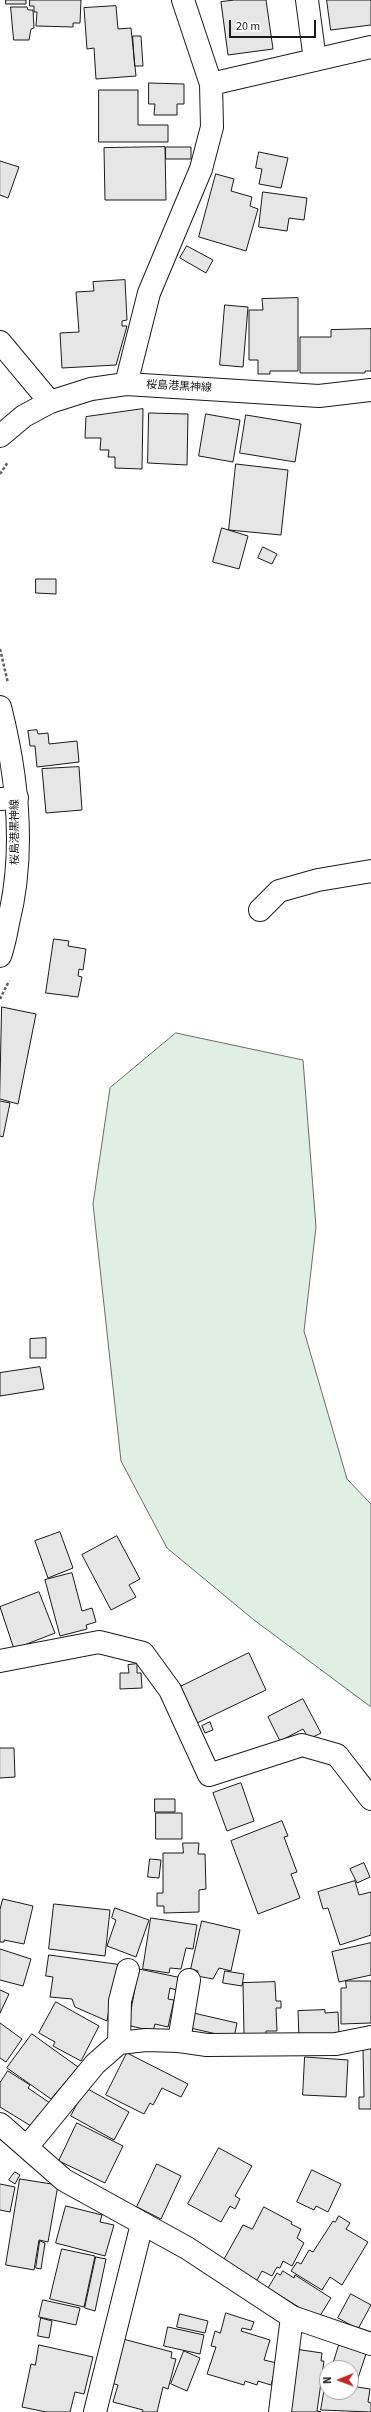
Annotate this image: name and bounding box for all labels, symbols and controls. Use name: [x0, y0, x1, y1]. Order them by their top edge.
scale bar: [231, 12, 318, 38]
text: 20 m: [236, 18, 260, 35]
street label: 桜島港黒神線: [146, 379, 212, 395]
street label: 桜島港黒神線: [9, 799, 23, 865]
north arrow: [319, 2360, 359, 2400]
text: N: [320, 2376, 335, 2384]

